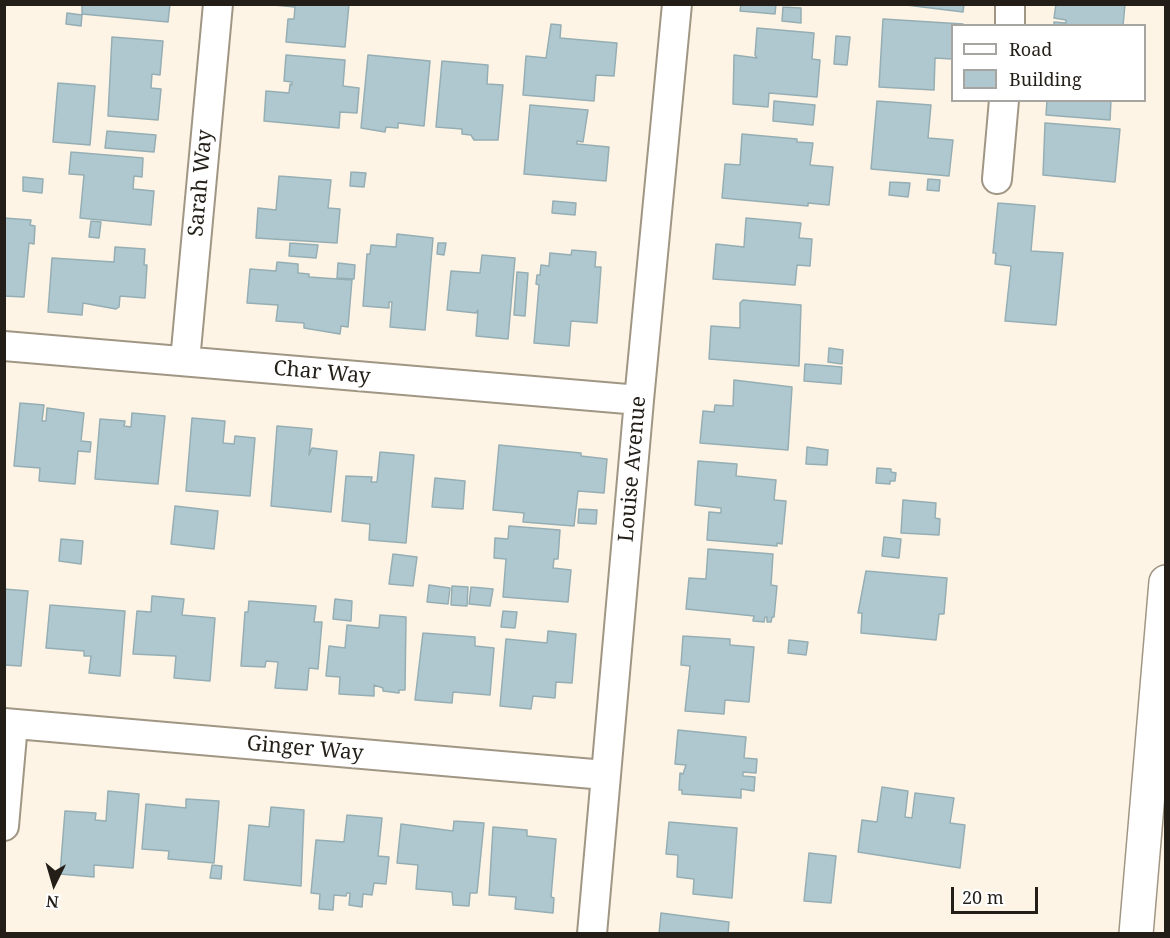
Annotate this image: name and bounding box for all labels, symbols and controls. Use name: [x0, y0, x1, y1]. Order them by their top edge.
legend: [951, 24, 1146, 102]
text: Road: [1009, 37, 1052, 61]
text: Building: [1009, 67, 1082, 91]
street label: Sarah Way: [184, 129, 218, 237]
street label: Char Way: [272, 356, 372, 390]
street label: Louise Avenue: [614, 395, 652, 543]
street label: Ginger Way: [246, 731, 364, 767]
north arrow: [24, 854, 84, 914]
scale bar: [954, 875, 1041, 913]
text: 20 m: [962, 885, 1004, 909]
text: N: [45, 890, 60, 913]

